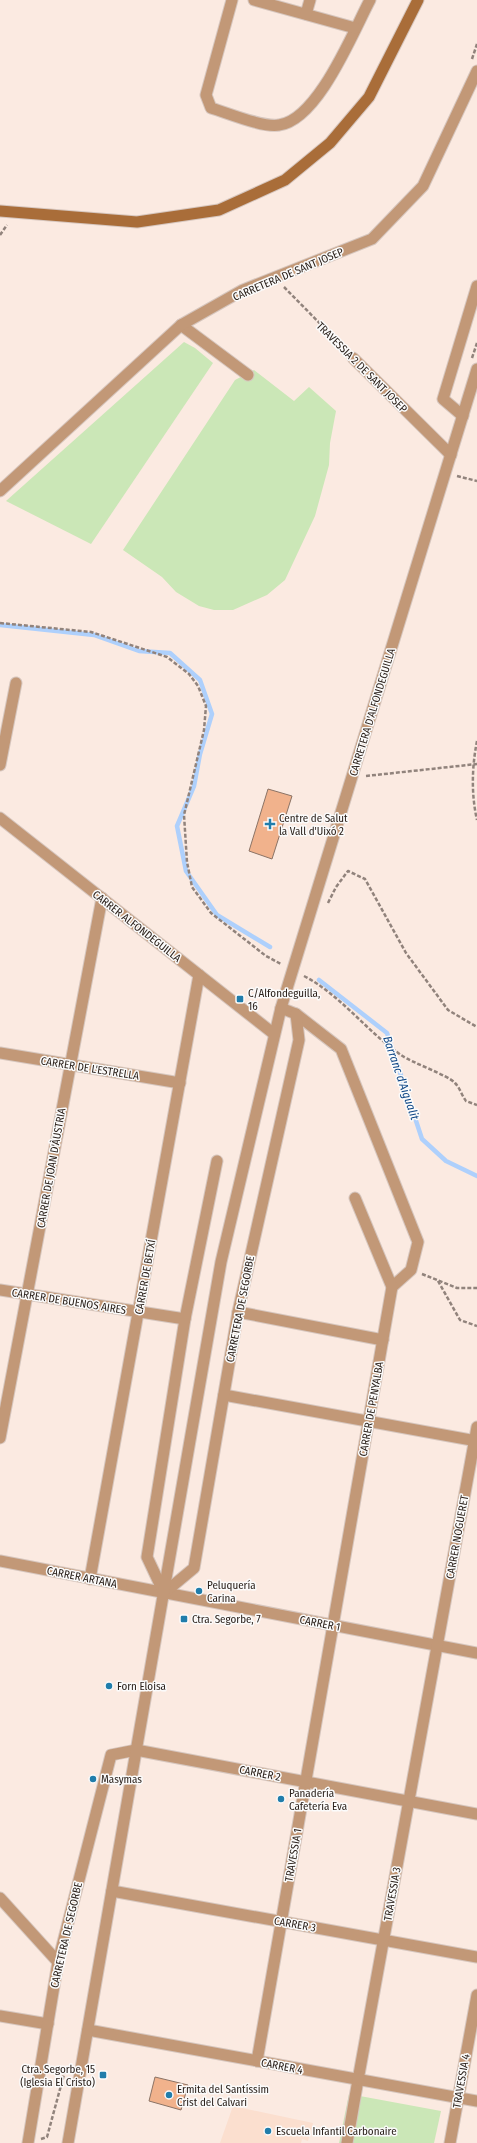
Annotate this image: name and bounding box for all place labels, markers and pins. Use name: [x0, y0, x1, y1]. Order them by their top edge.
place label: Centre de Salut la Vall d'Uixó 2: [279, 812, 348, 838]
marker: Centre de Salut la Vall d'Uixó 2: [264, 818, 276, 830]
place label: C/Alfondeguilla, 16: [248, 987, 320, 1013]
marker: C/Alfondeguilla, 16: [235, 994, 245, 1004]
place label: Peluquería Carina: [207, 1579, 256, 1605]
marker: Peluquería Carina: [194, 1586, 204, 1596]
place label: Ctra. Segorbe, 7: [192, 1613, 261, 1626]
marker: Ctra. Segorbe, 7: [179, 1614, 189, 1624]
place label: Forn Eloisa: [117, 1680, 166, 1693]
marker: Forn Eloisa: [104, 1681, 114, 1691]
place label: Masymas: [101, 1773, 142, 1786]
marker: Masymas: [88, 1774, 98, 1784]
place label: Panadería Cafetería Eva: [289, 1787, 347, 1813]
marker: Panadería Cafetería Eva: [276, 1794, 286, 1804]
place label: Ctra. Segorbe, 15 (Iglesia El Cristo): [20, 2063, 95, 2089]
marker: Ctra. Segorbe, 15 (Iglesia El Cristo): [98, 2070, 108, 2080]
place label: Ermita del Santíssim Crist del Calvari: [177, 2083, 269, 2109]
marker: Ermita del Santíssim Crist del Calvari: [164, 2090, 174, 2100]
place label: Escuela Infantil Carbonaire: [276, 2125, 397, 2138]
marker: Escuela Infantil Carbonaire: [263, 2126, 273, 2136]

